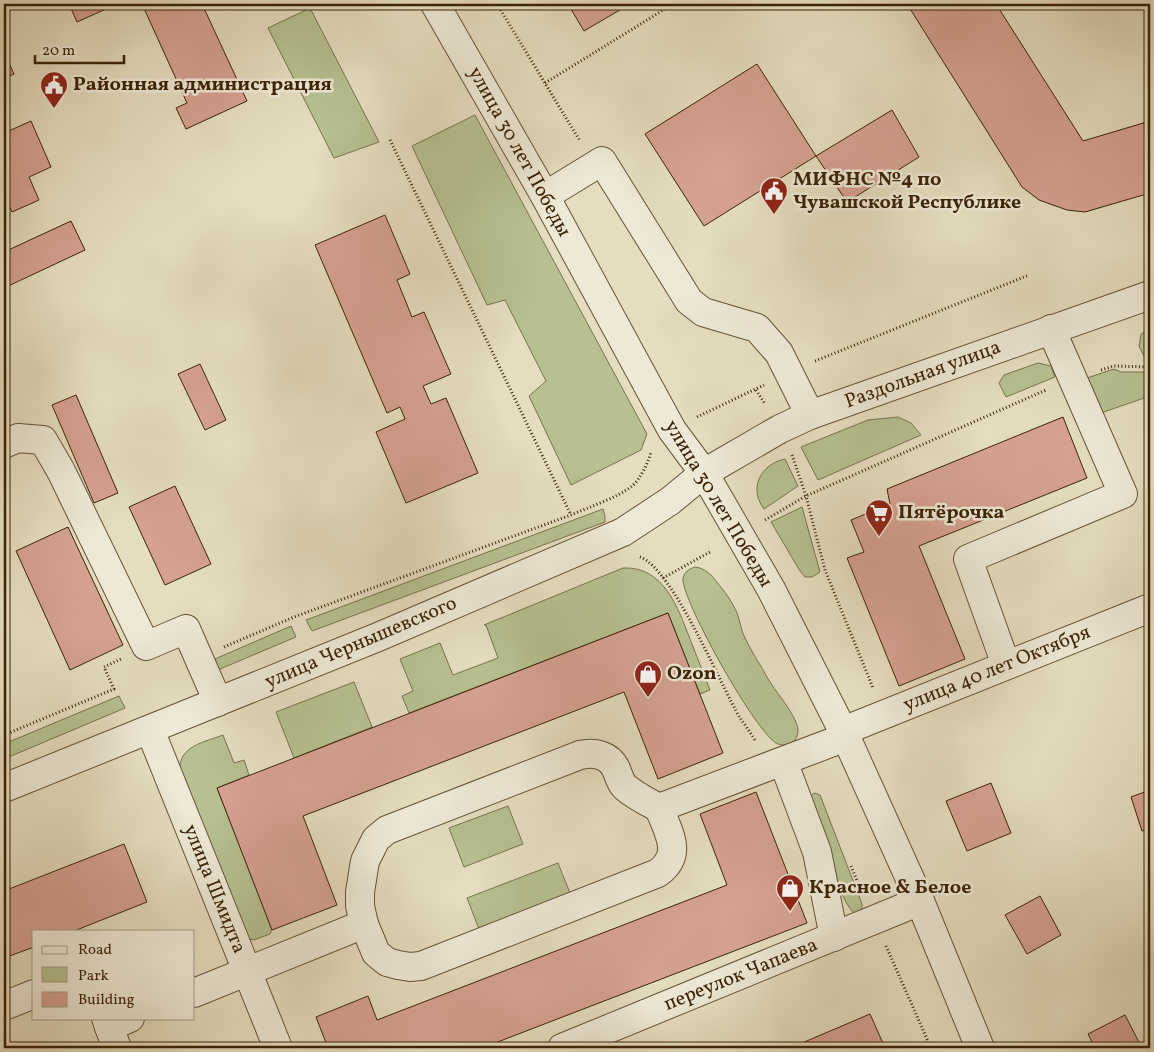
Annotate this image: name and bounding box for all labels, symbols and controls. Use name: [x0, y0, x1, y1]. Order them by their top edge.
scale bar: [35, 32, 124, 64]
text: 20 m: [42, 41, 75, 62]
street label: улица 30 лет Победы: [460, 62, 578, 242]
public building icon: Районная администрация: [39, 70, 69, 109]
place label: Районная администрация: [73, 71, 332, 99]
place label: МИФНС №4 по Чувашской Республике: [793, 166, 1021, 217]
public building icon: МИФНС №4 по Чувашской Республике: [759, 176, 789, 215]
street label: Раздольная улица: [841, 334, 1005, 416]
street label: улица 30 лет Победы: [657, 415, 779, 593]
supermarket icon: Пятёрочка: [864, 498, 894, 537]
place label: Пятёрочка: [898, 499, 1005, 527]
street label: улица Чернышевского: [261, 590, 461, 696]
street label: улица 40 лет Октября: [899, 619, 1095, 719]
shop icon: Ozon: [633, 659, 663, 698]
place label: Ozon: [667, 660, 717, 688]
street label: улица Шмидта: [175, 820, 253, 958]
shop icon: Красное & Белое: [775, 873, 805, 912]
place label: Красное & Белое: [809, 874, 972, 902]
legend: [32, 930, 195, 1020]
street label: переулок Чапаева: [660, 931, 822, 1019]
text: Road: [78, 940, 112, 961]
text: Park: [78, 966, 109, 987]
text: Building: [78, 990, 135, 1011]

